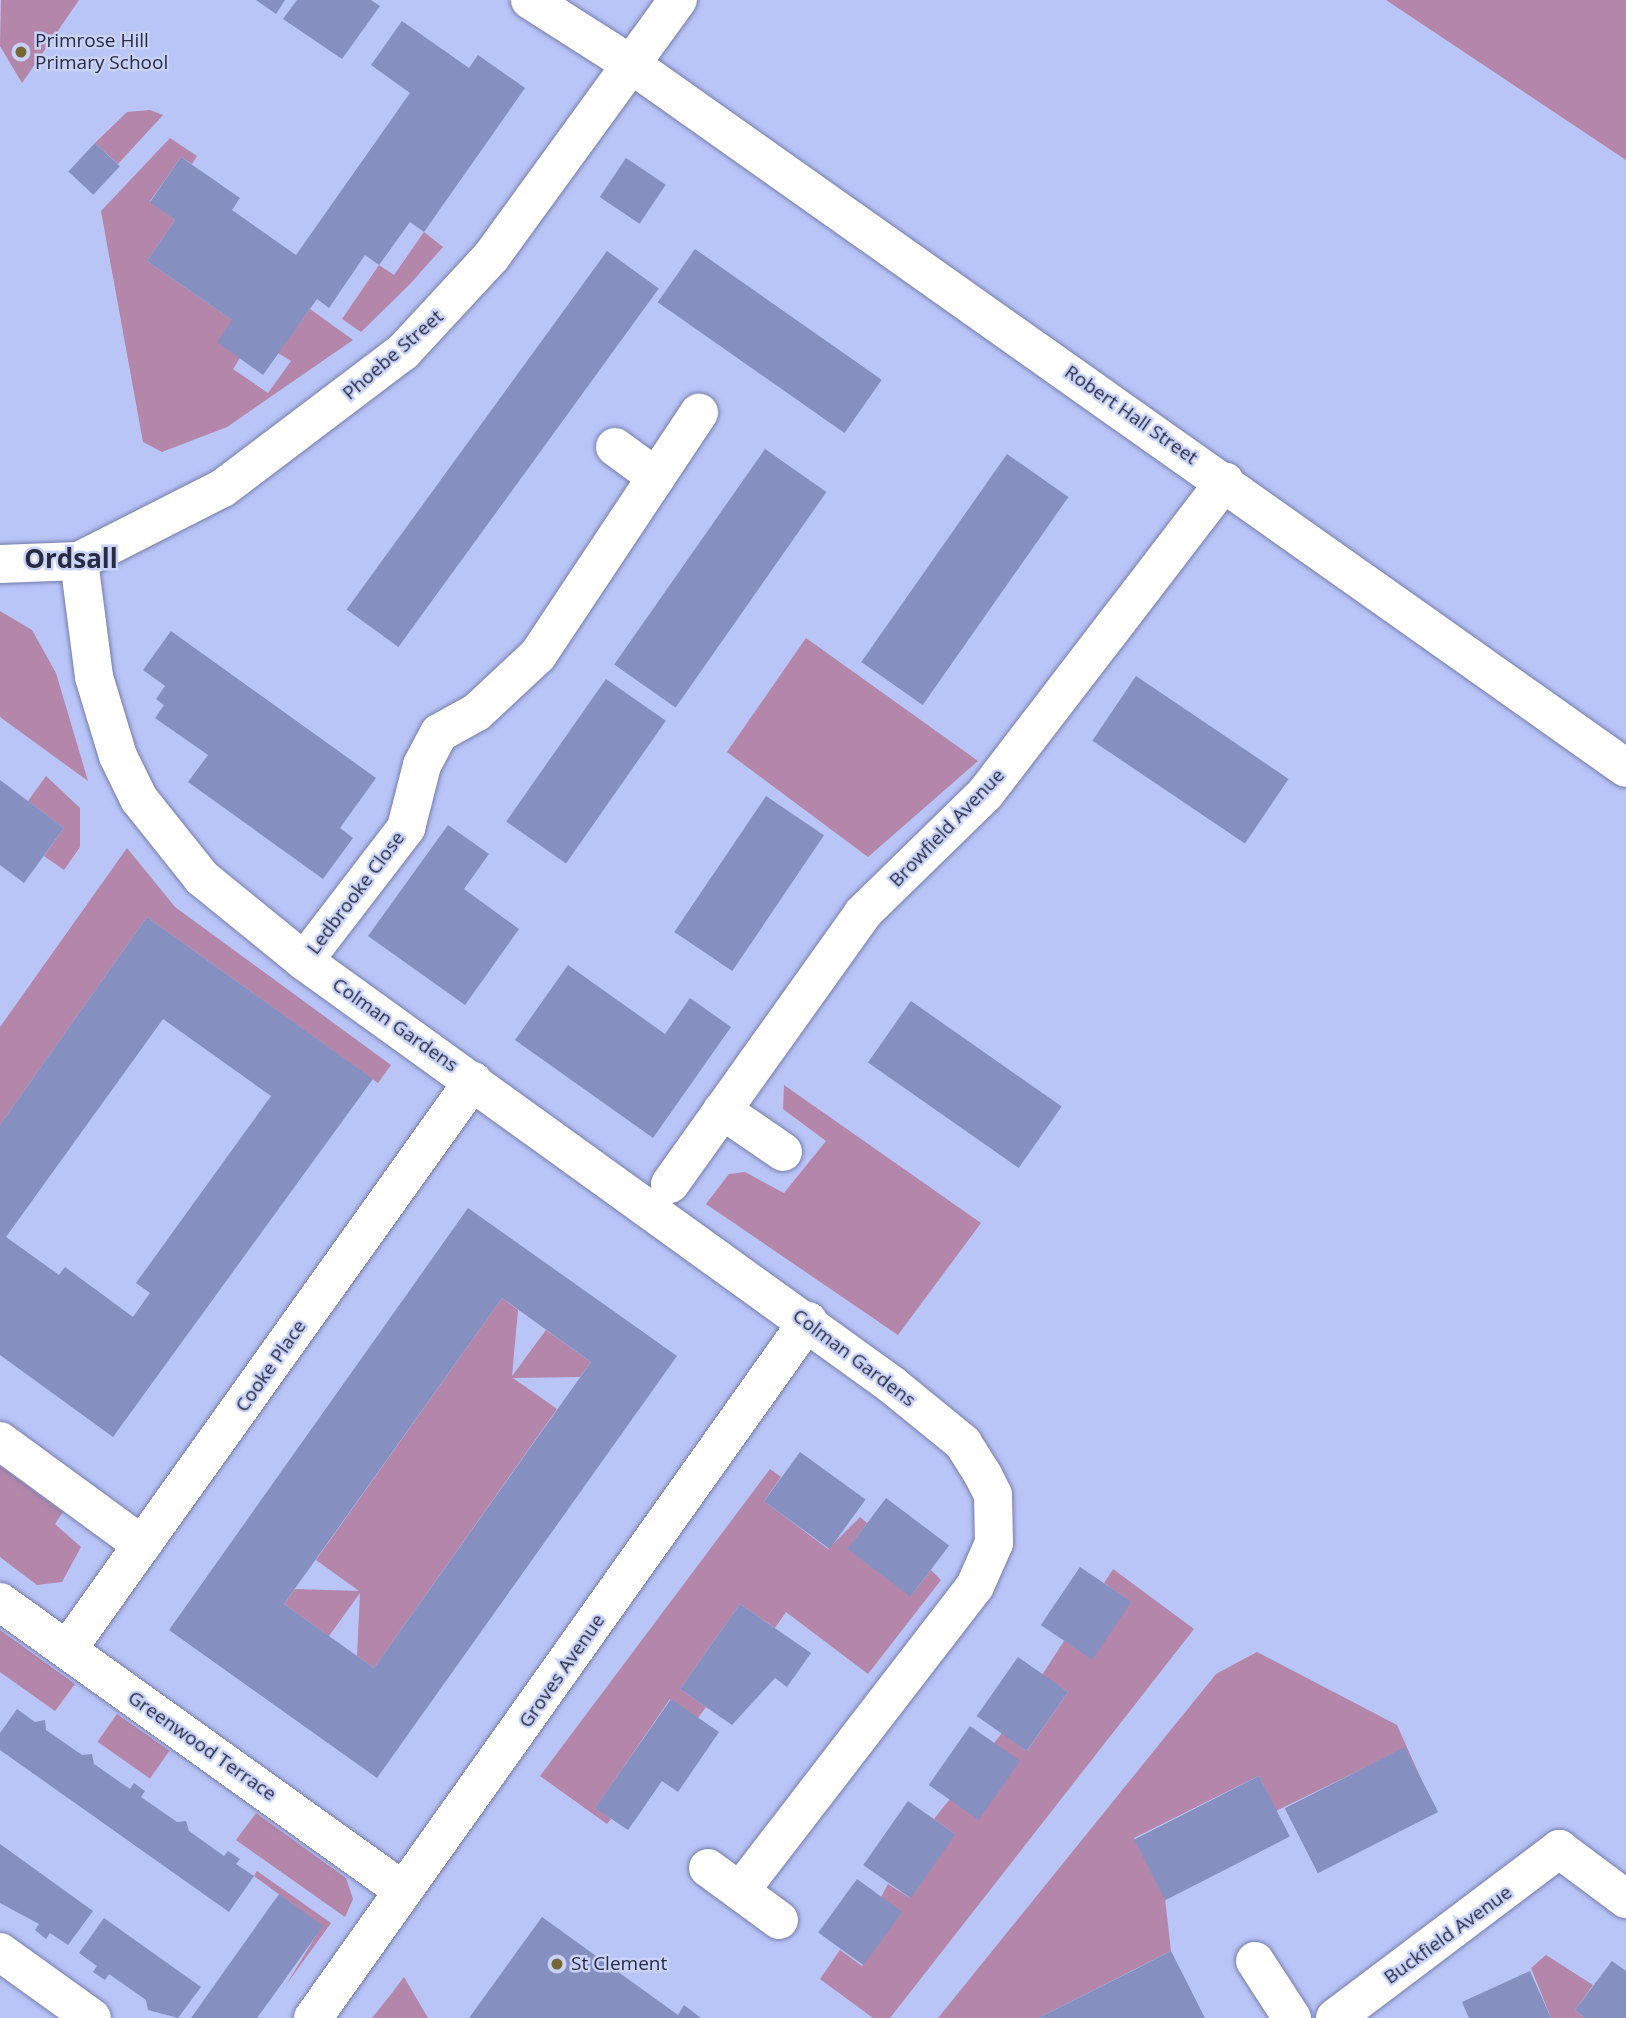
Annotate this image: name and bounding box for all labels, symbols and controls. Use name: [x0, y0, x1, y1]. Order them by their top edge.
place label: Primrose Hill Primary School: [35, 30, 168, 74]
marker: Primrose Hill Primary School: [13, 44, 29, 60]
street label: Phoebe Street: [338, 305, 448, 405]
street label: Robert Hall Street: [1060, 361, 1202, 469]
district label: Ordsall: [24, 543, 118, 575]
street label: Browfield Avenue: [885, 764, 1009, 892]
street label: Ledbrooke Close: [302, 827, 410, 959]
street label: Colman Gardens: [328, 973, 462, 1077]
street label: Colman Gardens: [788, 1304, 920, 1412]
street label: Cooke Place: [231, 1316, 311, 1416]
street label: Groves Avenue: [514, 1610, 610, 1732]
street label: Greenwood Terrace: [123, 1686, 281, 1806]
street label: Buckfield Avenue: [1380, 1881, 1516, 1989]
place label: St Clement: [571, 1953, 667, 1975]
marker: St Clement: [549, 1956, 565, 1972]

